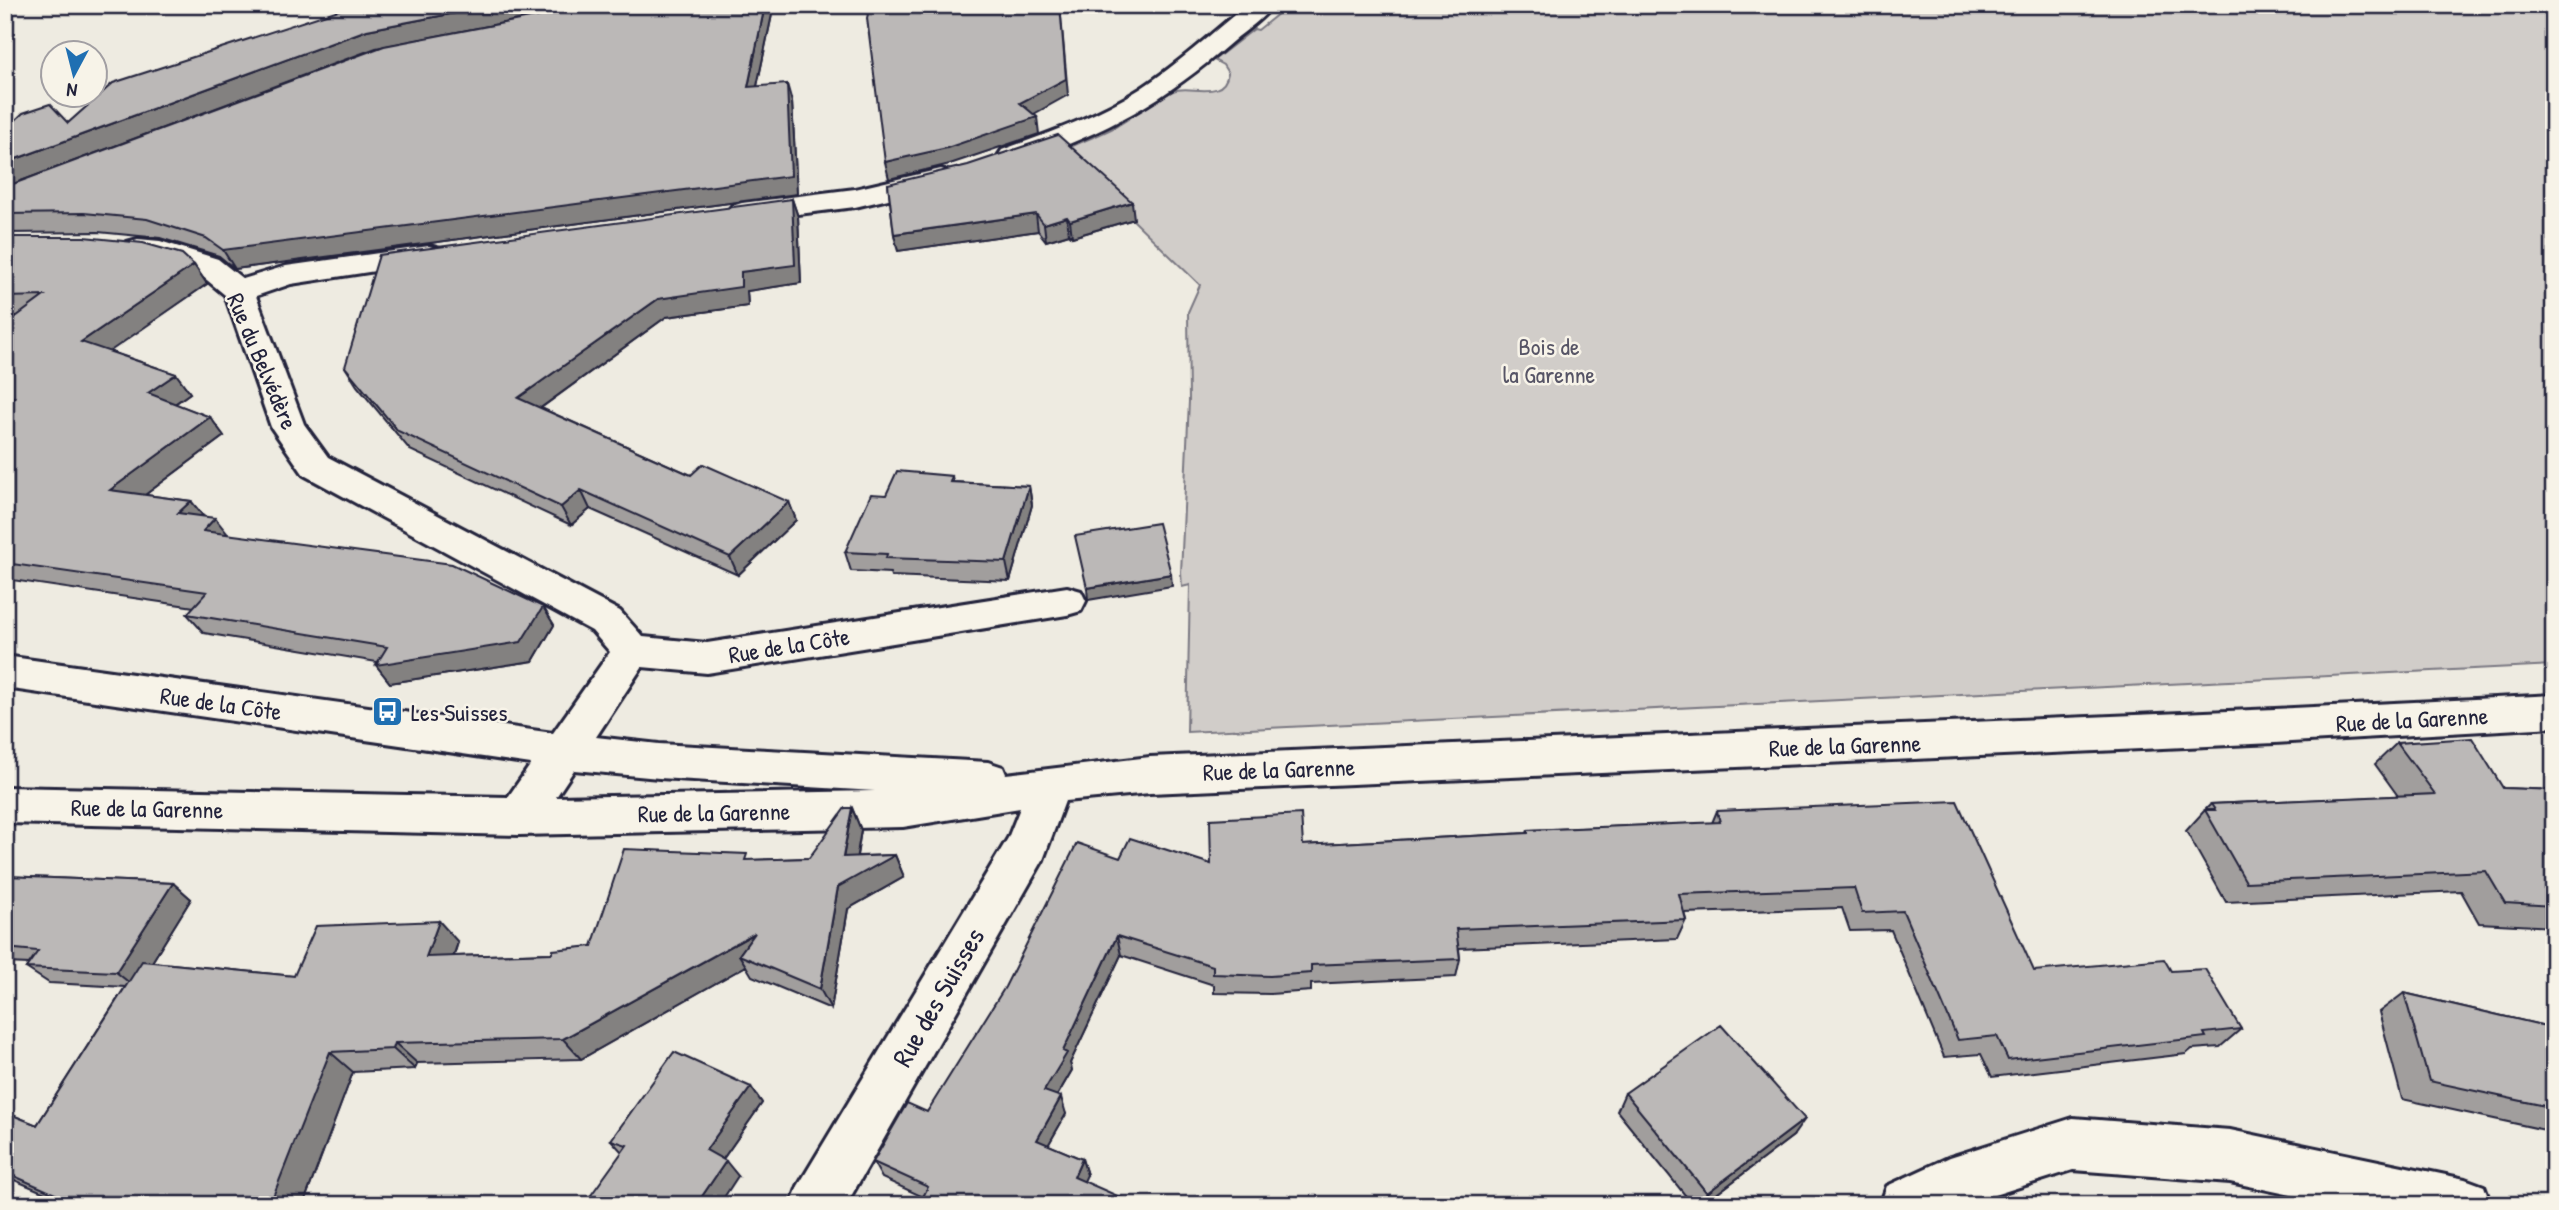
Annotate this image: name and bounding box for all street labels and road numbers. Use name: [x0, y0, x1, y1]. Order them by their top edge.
street label: Rue du Belvédère: [220, 288, 306, 434]
street label: Rue de la Côte: [726, 620, 852, 670]
street label: Rue de la Côte: [158, 679, 284, 727]
street label: Rue de la Garenne: [2335, 699, 2489, 739]
street label: Rue de la Garenne: [1768, 726, 1922, 764]
street label: Rue de la Garenne: [1202, 750, 1356, 788]
street label: Rue de la Garenne: [71, 791, 224, 825]
street label: Rue de la Garenne: [638, 795, 791, 829]
street label: Rue des Suisses: [883, 921, 993, 1073]

